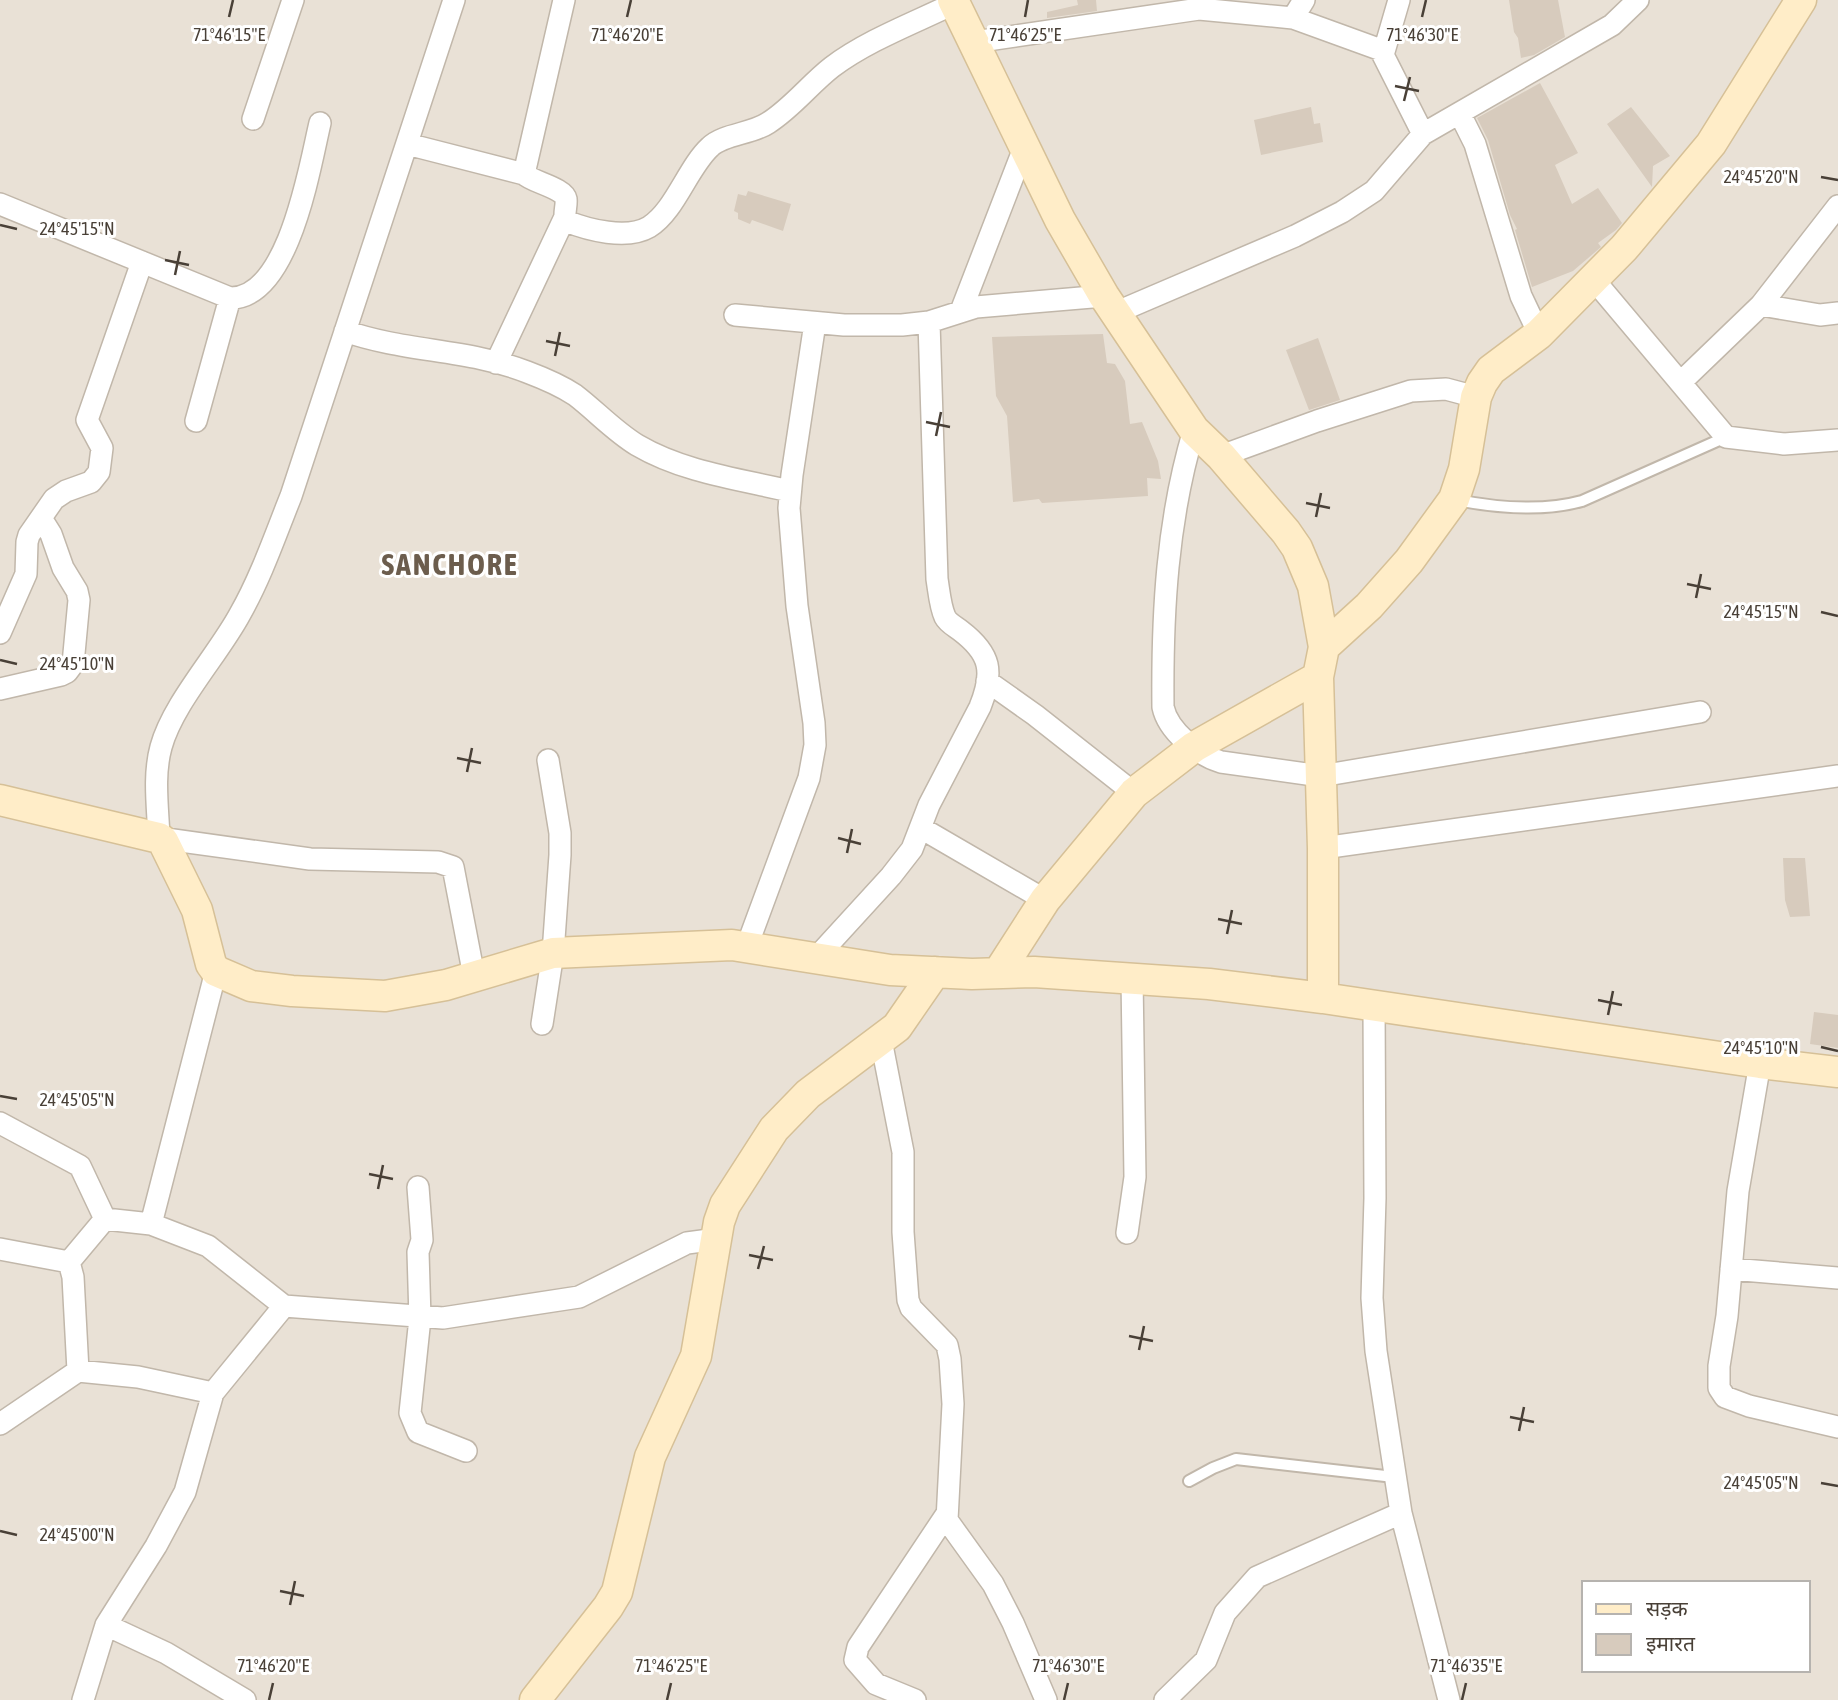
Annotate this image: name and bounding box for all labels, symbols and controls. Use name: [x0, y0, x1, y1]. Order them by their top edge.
text: 71°46'15"E: [193, 24, 265, 45]
text: 71°46'20"E: [591, 24, 663, 45]
text: 71°46'25"E: [989, 24, 1061, 45]
text: 71°46'30"E: [1386, 24, 1458, 45]
text: 24°45'20"N: [1723, 166, 1799, 187]
text: 24°45'15"N: [39, 218, 115, 239]
district label: SANCHORE: [381, 547, 519, 581]
text: 24°45'15"N: [1723, 601, 1799, 622]
text: 24°45'10"N: [39, 653, 115, 674]
text: 24°45'10"N: [1723, 1037, 1799, 1058]
text: 24°45'05"N: [39, 1089, 115, 1110]
text: 24°45'05"N: [1723, 1472, 1799, 1493]
text: 24°45'00"N: [39, 1524, 115, 1545]
legend: [1582, 1581, 1810, 1672]
text: सड़क: [1646, 1596, 1688, 1620]
text: इमारत: [1646, 1631, 1696, 1655]
text: 71°46'20"E: [237, 1655, 309, 1676]
text: 71°46'25"E: [635, 1655, 707, 1676]
text: 71°46'30"E: [1032, 1655, 1104, 1676]
text: 71°46'35"E: [1430, 1655, 1502, 1676]

